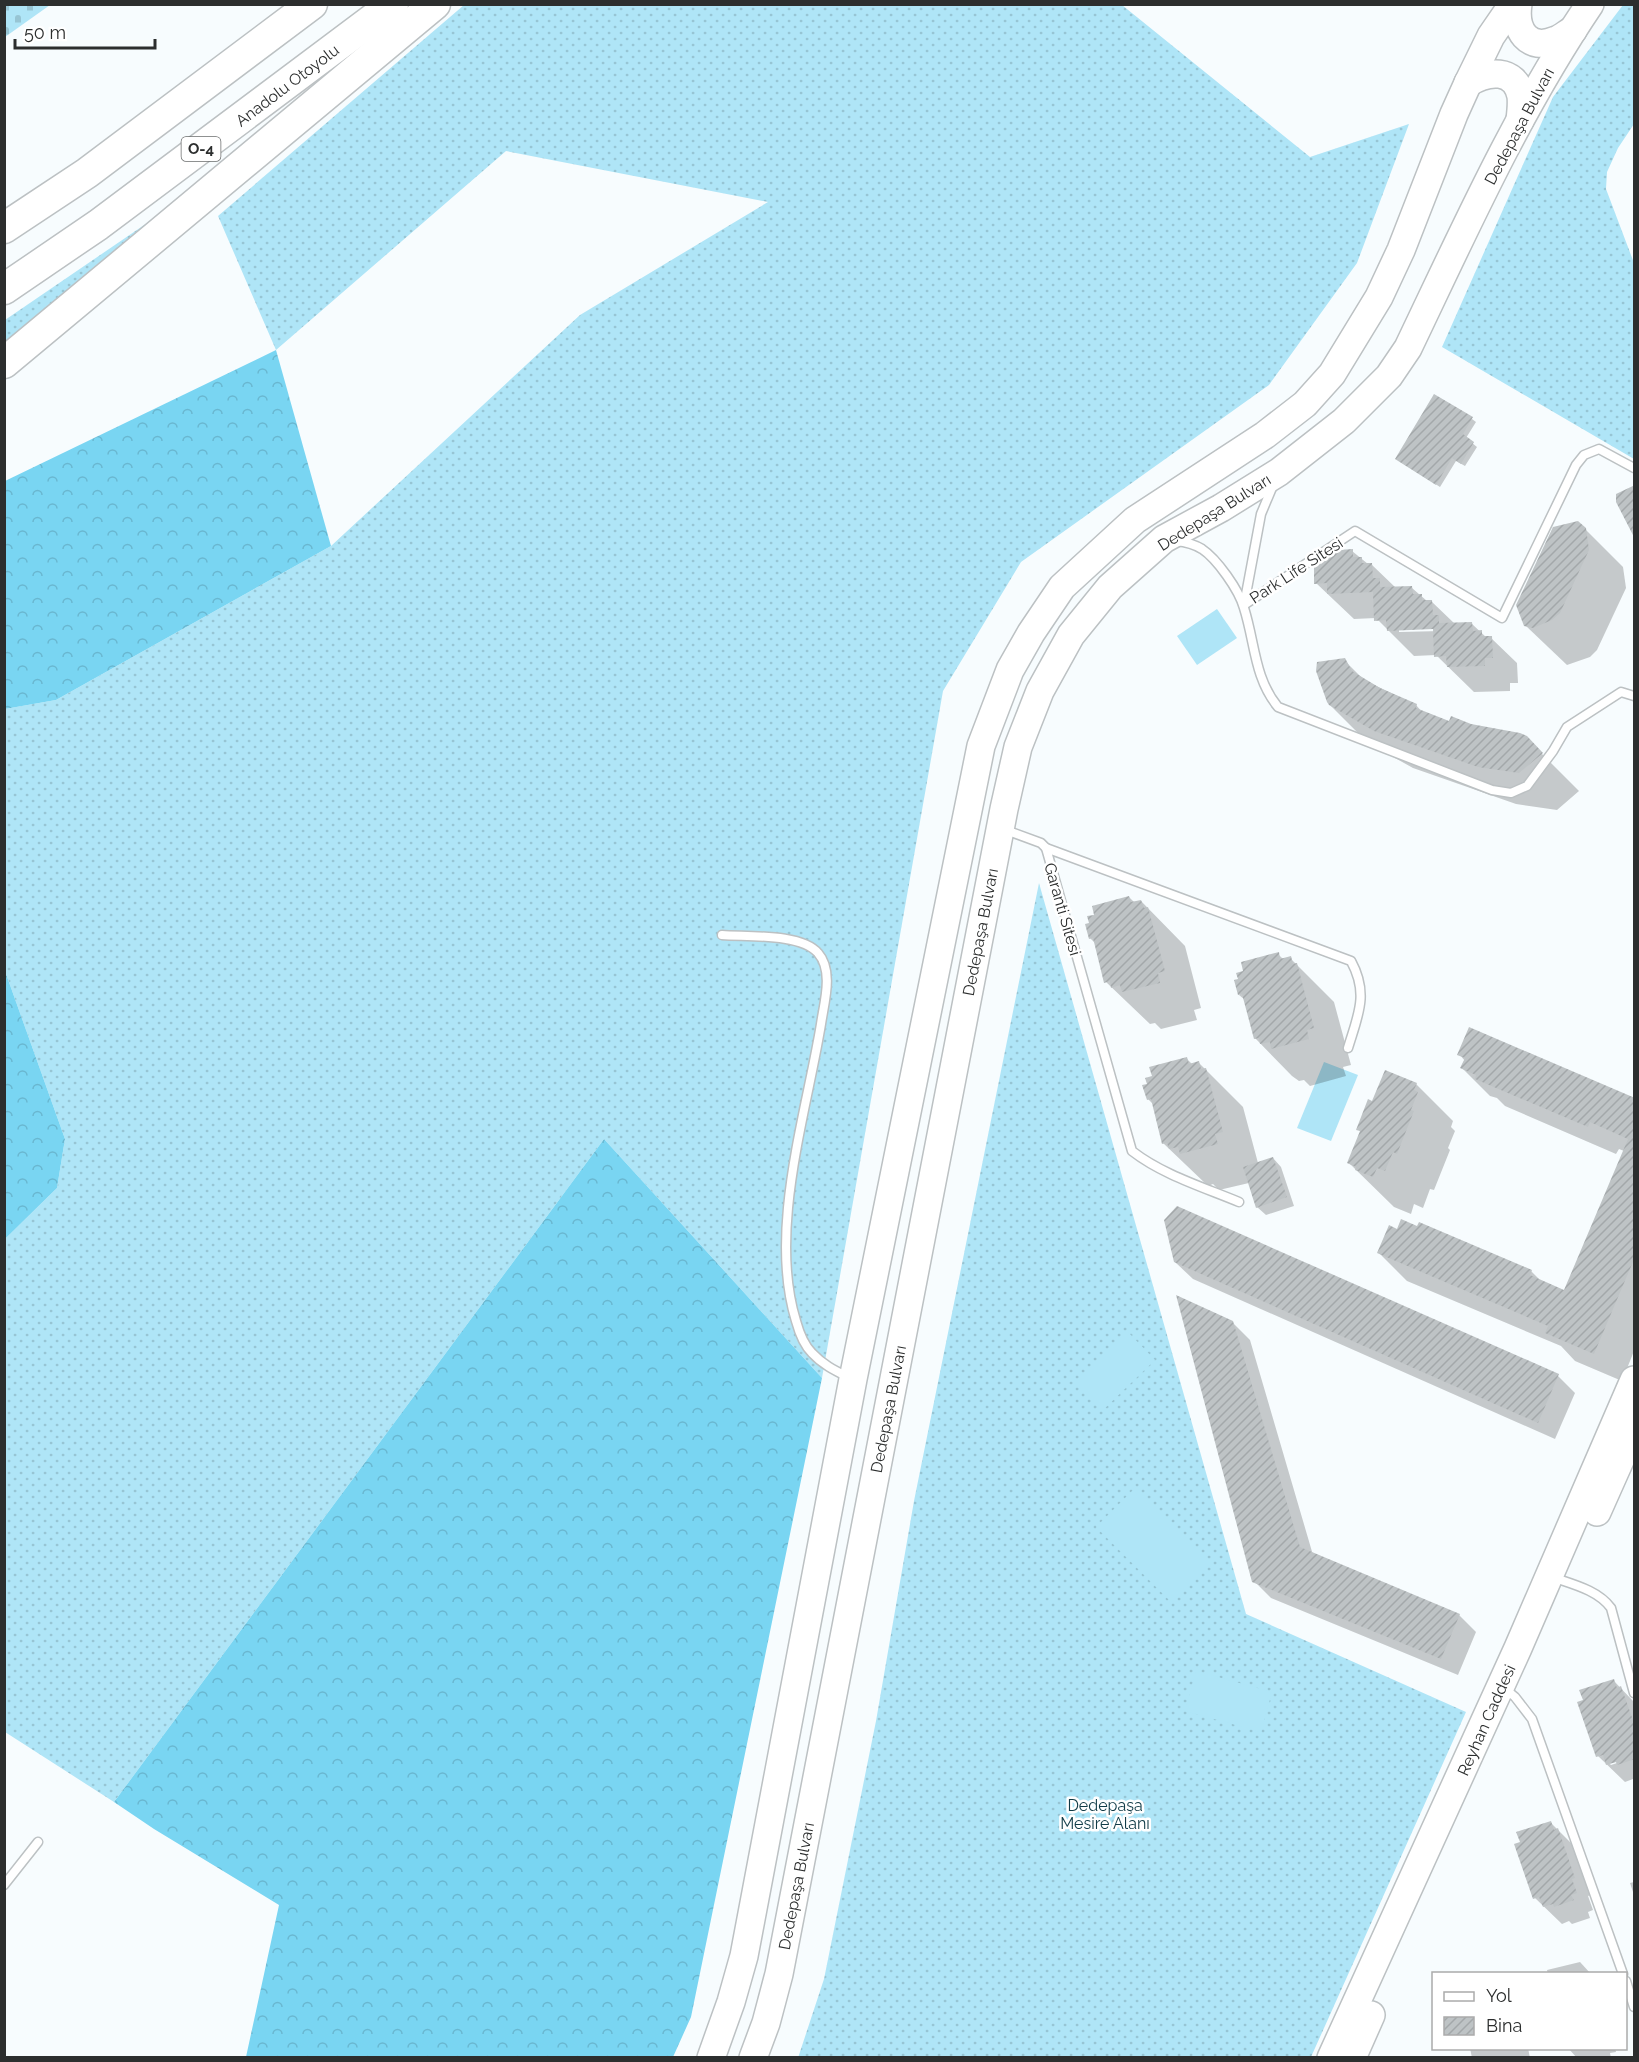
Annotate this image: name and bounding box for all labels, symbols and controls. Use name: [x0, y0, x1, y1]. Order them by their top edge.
scale bar: [15, 12, 154, 50]
text: 50 m: [24, 22, 66, 43]
street label: Anadolu Otoyolu: [232, 40, 343, 130]
street label: Dedepaşa Bulvarı: [1481, 65, 1558, 188]
road number: O-4: [182, 137, 220, 161]
street label: Dedepaşa Bulvarı: [1154, 470, 1274, 555]
street label: Park Life Sitesi: [1246, 533, 1346, 608]
street label: Garanti Sitesi: [1040, 861, 1085, 958]
street label: Dedepaşa Bulvarı: [959, 867, 1002, 998]
street label: Dedepaşa Bulvarı: [867, 1344, 910, 1475]
street label: Reyhan Caddesi: [1453, 1662, 1519, 1779]
park label: Dedepaşa Mesire Alanı: [1060, 1796, 1150, 1833]
street label: Dedepaşa Bulvarı: [775, 1821, 818, 1952]
legend: [1432, 1972, 1627, 2050]
text: Yol: [1486, 1985, 1512, 2006]
text: Bina: [1486, 2015, 1522, 2036]

